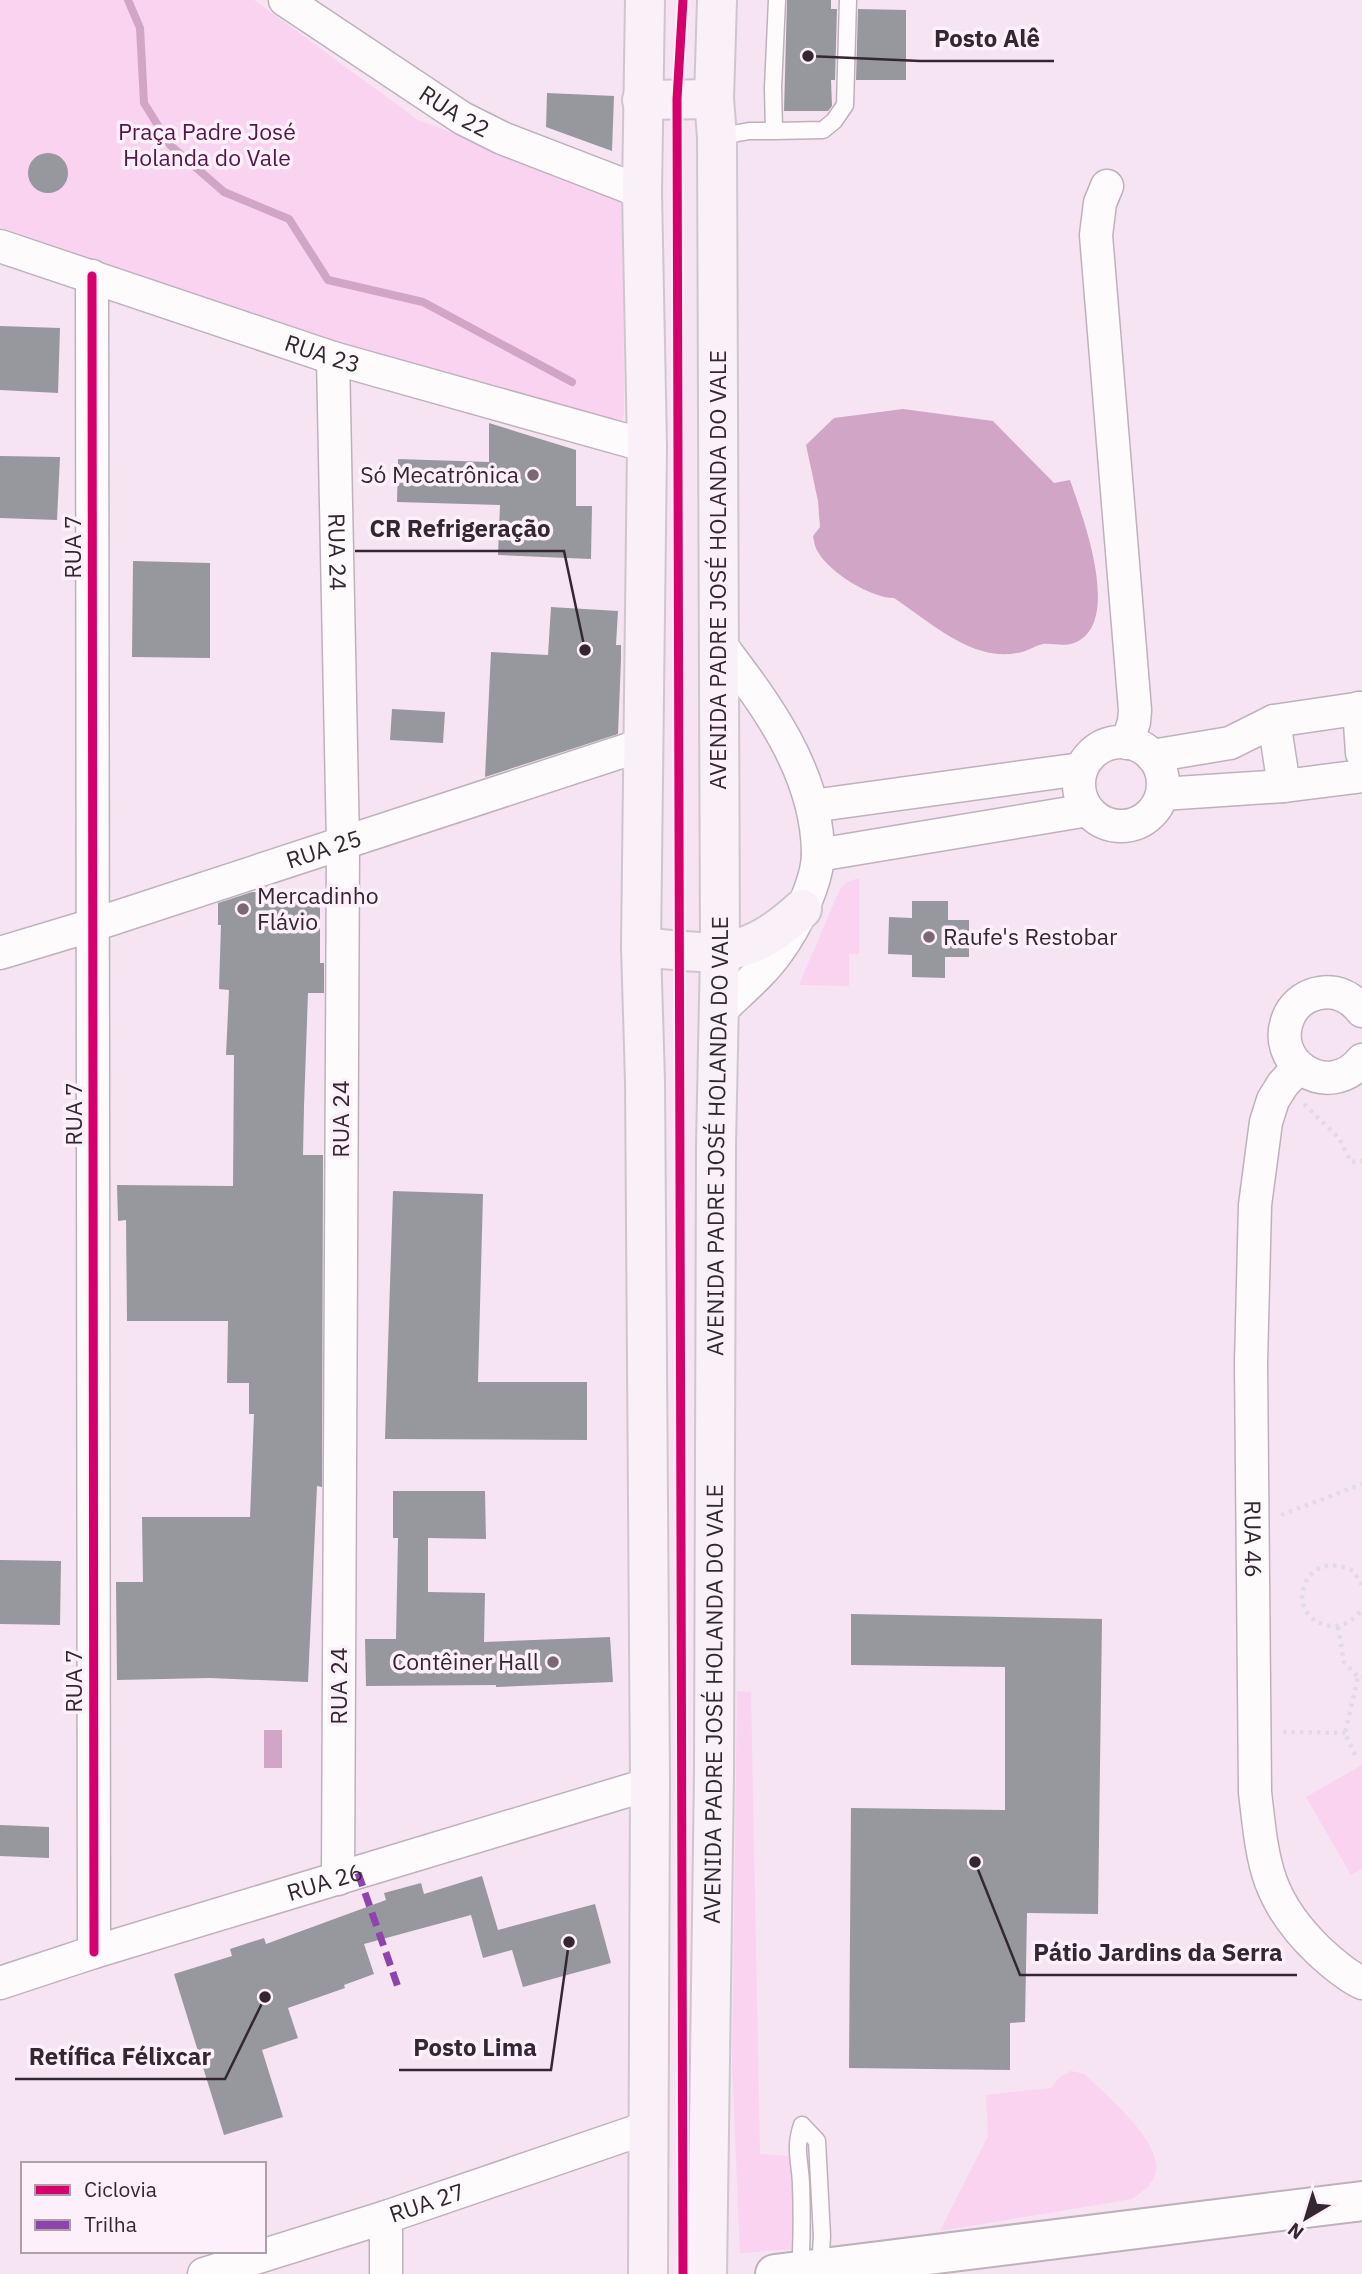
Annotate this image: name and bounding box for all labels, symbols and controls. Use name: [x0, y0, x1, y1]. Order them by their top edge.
callout: Posto Alê: [920, 16, 1054, 61]
text: Posto Alê: [934, 22, 1040, 54]
street label: RUA 22: [414, 78, 495, 144]
park label: Praça Padre José Holanda do Vale: [118, 116, 296, 172]
street label: RUA 23: [281, 327, 364, 379]
street label: AVENIDA PADRE JOSÉ HOLANDA DO VALE: [702, 350, 732, 790]
place label: Só Mecatrônica: [360, 459, 519, 489]
marker: Só Mecatrônica: [525, 467, 541, 483]
callout: CR Refrigeração: [355, 506, 564, 551]
text: CR Refrigeração: [369, 512, 551, 544]
street label: RUA 24: [322, 513, 354, 591]
street label: RUA 7: [57, 515, 87, 579]
street label: RUA 25: [282, 822, 365, 875]
place label: Mercadinho Flávio: [257, 880, 379, 936]
marker: Mercadinho Flávio: [235, 901, 251, 917]
street label: AVENIDA PADRE JOSÉ HOLANDA DO VALE: [699, 916, 734, 1356]
place label: Raufe's Restobar: [943, 921, 1118, 951]
marker: Raufe's Restobar: [921, 929, 937, 945]
street label: RUA 24: [325, 1080, 355, 1158]
street label: RUA 7: [58, 1082, 88, 1146]
street label: AVENIDA PADRE JOSÉ HOLANDA DO VALE: [696, 1484, 729, 1924]
street label: RUA 46: [1238, 1500, 1269, 1578]
place label: Contêiner Hall: [392, 1646, 539, 1676]
street label: RUA 24: [323, 1647, 353, 1725]
street label: RUA 7: [58, 1649, 88, 1713]
marker: Contêiner Hall: [545, 1654, 561, 1670]
street label: RUA 26: [283, 1856, 366, 1907]
callout: Pátio Jardins da Serra: [1020, 1930, 1297, 1975]
text: Pátio Jardins da Serra: [1033, 1936, 1283, 1968]
callout: Posto Lima: [399, 2025, 551, 2070]
text: Posto Lima: [413, 2031, 537, 2063]
callout: Retífica Félixcar: [15, 2034, 225, 2079]
text: Retífica Félixcar: [29, 2040, 211, 2072]
legend: [21, 2162, 266, 2253]
text: Ciclovia: [84, 2175, 157, 2203]
street label: RUA 27: [385, 2175, 468, 2229]
north arrow: [1271, 2183, 1341, 2253]
text: Trilha: [84, 2210, 137, 2238]
text: N: [1283, 2218, 1308, 2245]

